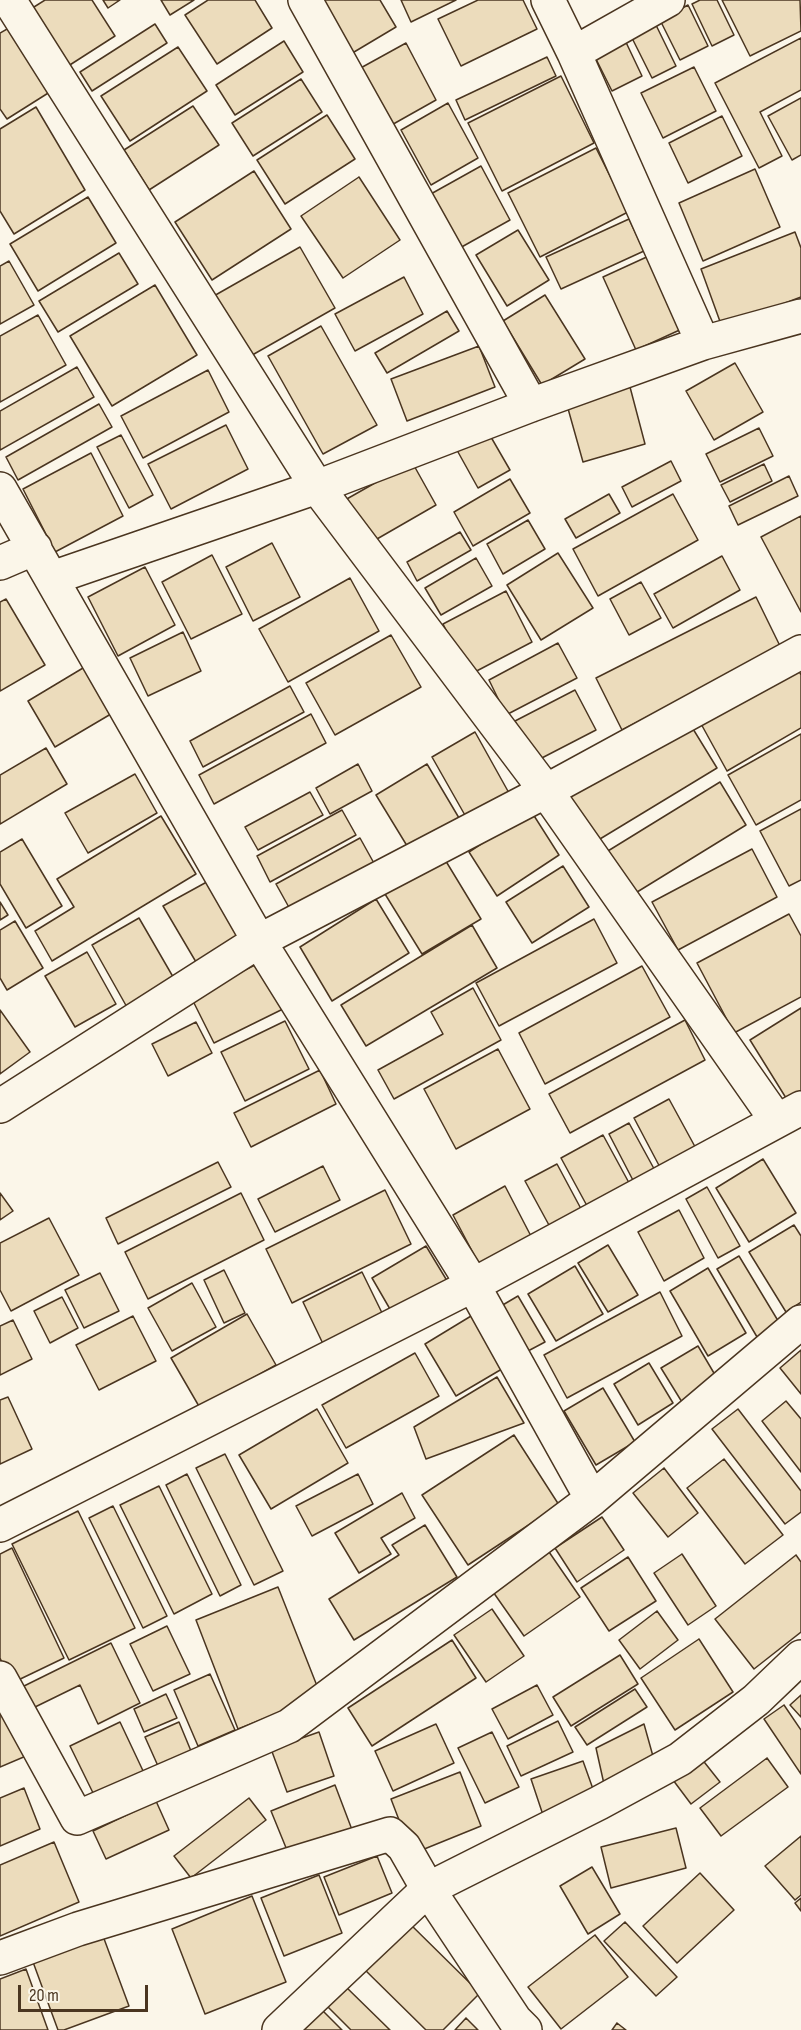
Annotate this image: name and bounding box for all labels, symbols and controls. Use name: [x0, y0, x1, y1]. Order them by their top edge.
scale bar: [21, 1973, 152, 2011]
text: 20 m: [29, 1985, 59, 2006]

